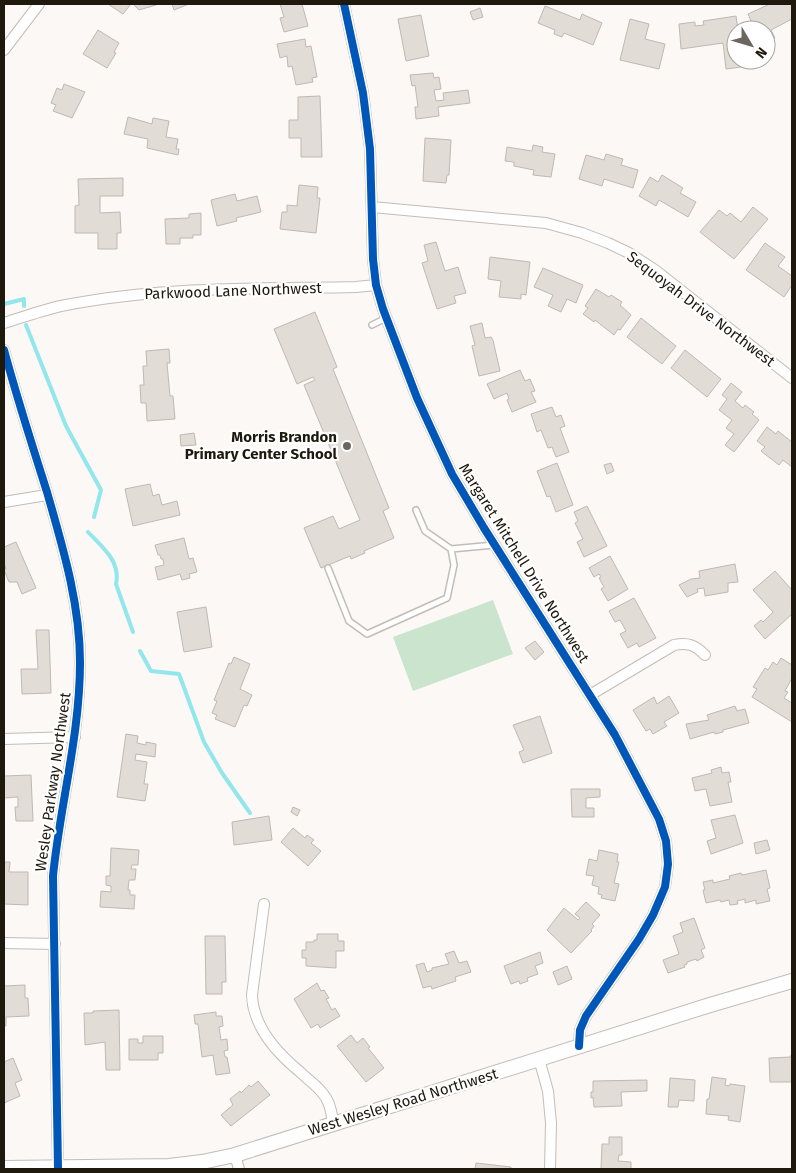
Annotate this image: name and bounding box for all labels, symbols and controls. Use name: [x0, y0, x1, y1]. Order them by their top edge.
north arrow: [726, 20, 776, 70]
text: N: [751, 44, 770, 62]
street label: Sequoyah Drive Northwest: [624, 248, 779, 371]
street label: Parkwood Lane Northwest: [144, 279, 323, 303]
place label: Morris Brandon Primary Center School: [185, 428, 338, 463]
marker: Morris Brandon Primary Center School: [341, 440, 353, 452]
street label: Margaret Mitchell Drive Northwest: [455, 460, 593, 666]
street label: Wesley Parkway Northwest: [31, 691, 75, 873]
street label: West Wesley Road Northwest: [306, 1064, 500, 1139]

